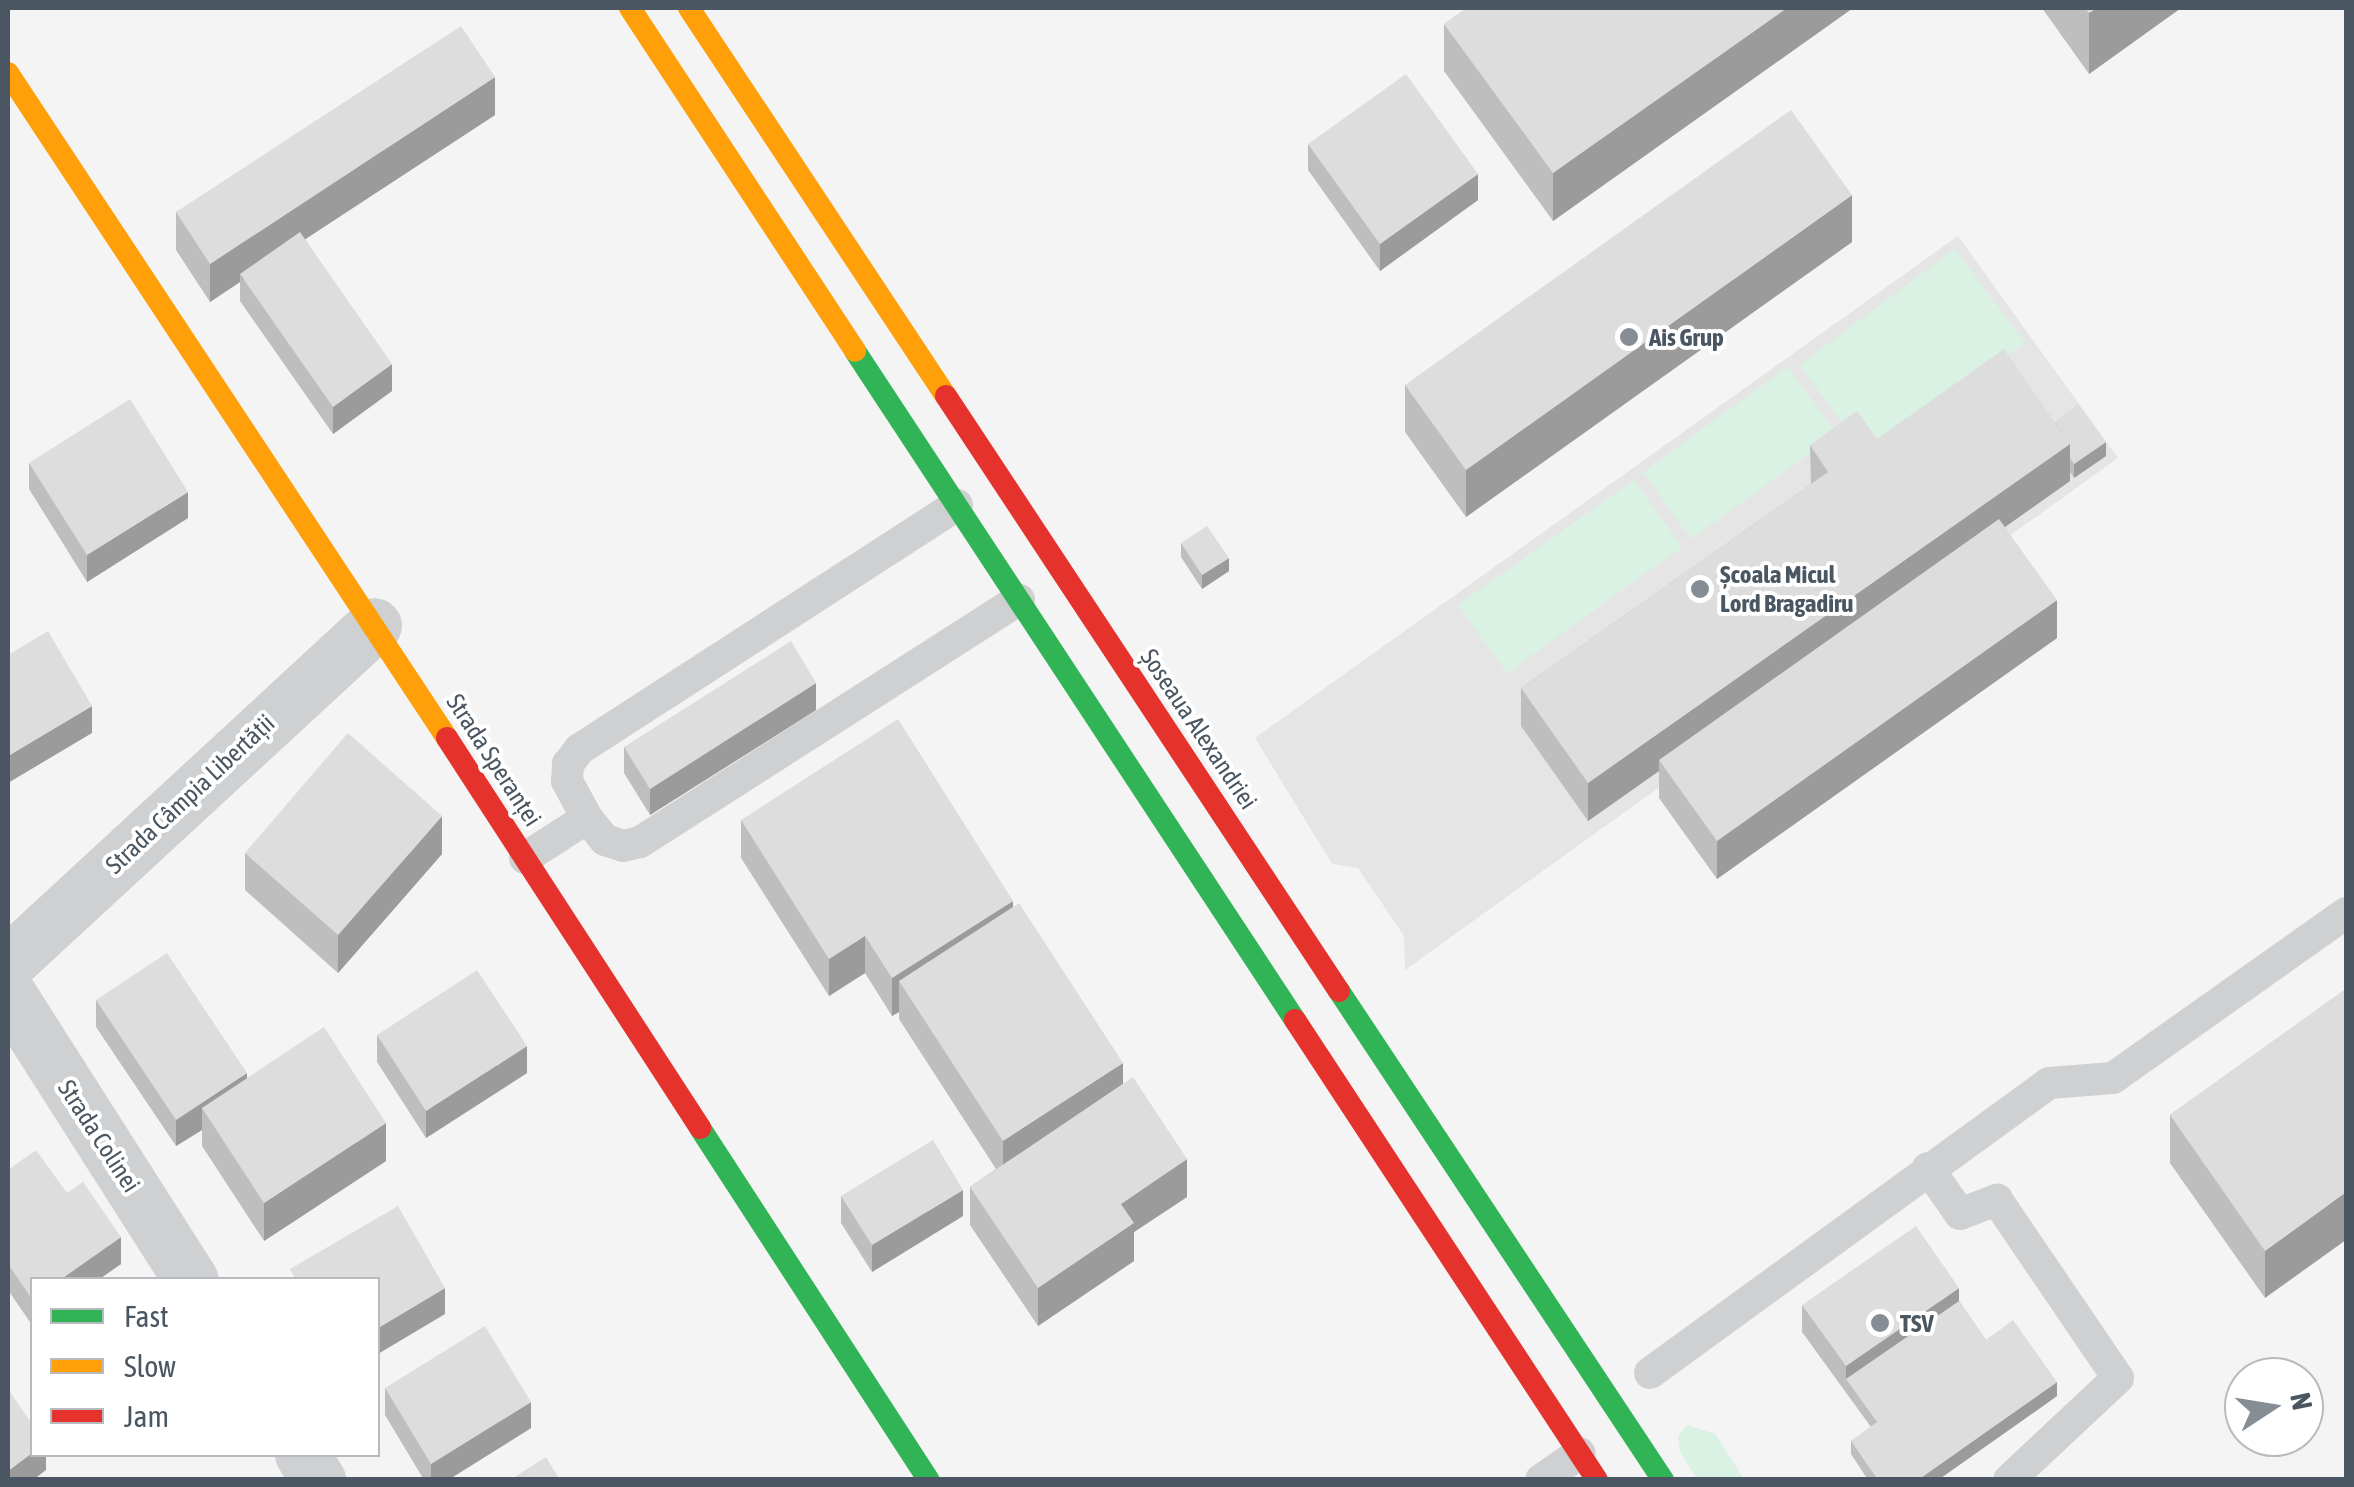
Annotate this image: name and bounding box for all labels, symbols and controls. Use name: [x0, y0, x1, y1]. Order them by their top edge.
place label: Ais Grup: [1649, 322, 1724, 352]
marker: Ais Grup: [1618, 326, 1640, 348]
place label: Școala Micul Lord Bragadiru: [1720, 560, 1853, 619]
marker: Școala Micul Lord Bragadiru: [1689, 578, 1711, 600]
street label: Șoseaua Alexandriei: [1134, 643, 1264, 815]
street label: Strada Speranței: [440, 688, 548, 832]
street label: Strada Câmpia Libertății: [99, 708, 281, 880]
street label: Strada Colinei: [52, 1074, 146, 1198]
legend: [30, 1277, 380, 1457]
text: Fast: [124, 1299, 169, 1333]
place label: TSV: [1900, 1308, 1934, 1338]
marker: TSV: [1869, 1312, 1891, 1334]
text: Slow: [124, 1349, 176, 1383]
north arrow: [2224, 1357, 2324, 1457]
text: N: [2284, 1390, 2319, 1413]
text: Jam: [124, 1399, 169, 1433]

